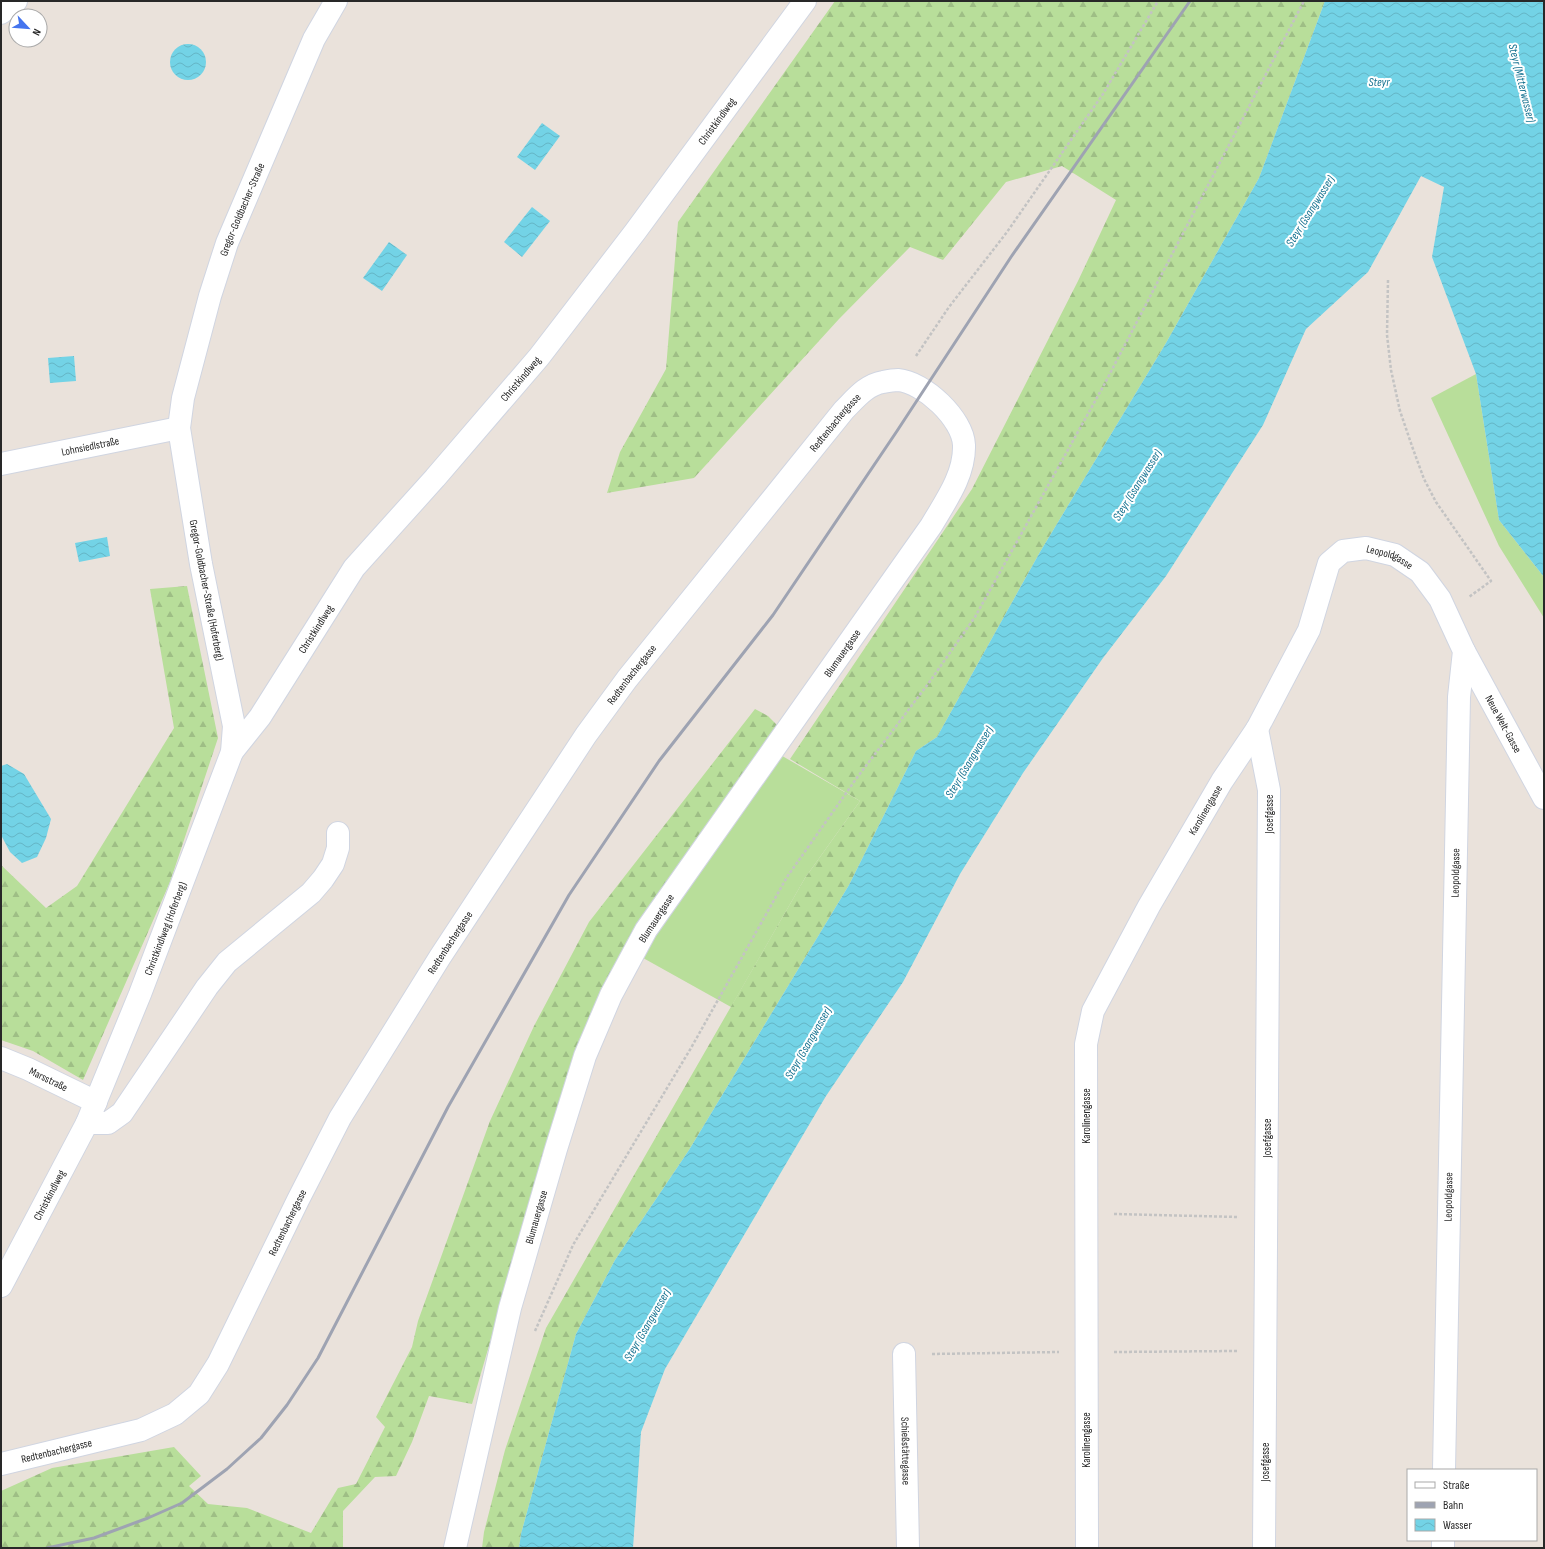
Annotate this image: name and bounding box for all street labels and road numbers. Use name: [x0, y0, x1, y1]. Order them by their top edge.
street label: Christkindlweg: [695, 95, 739, 147]
street label: Gregor-Goldbacher-Straße: [217, 161, 267, 258]
street label: Christkindlweg: [498, 353, 544, 404]
street label: Redtenbachergasse: [807, 391, 864, 454]
street label: Lohnsiedlstraße: [60, 434, 120, 459]
street label: Gregor-Goldbacher-Straße (Hoferberg): [186, 519, 227, 662]
street label: Leopoldgasse: [1365, 542, 1415, 572]
street label: Christkindlweg: [296, 602, 337, 656]
street label: Blumauergasse: [821, 627, 864, 680]
street label: Redtenbachergasse: [605, 642, 659, 707]
street label: Neue Welt-Gasse: [1482, 693, 1524, 755]
street label: Karolinengasse: [1186, 783, 1225, 837]
street label: Josefgasse: [1263, 795, 1276, 834]
street label: Leopoldgasse: [1449, 848, 1462, 898]
street label: Christkindlweg (Hoferberg): [142, 880, 189, 977]
street label: Blumauergasse: [636, 891, 677, 945]
street label: Redtenbachergasse: [425, 909, 475, 977]
street label: Marsstraße: [27, 1065, 70, 1094]
street label: Karolinengasse: [1080, 1088, 1093, 1144]
street label: Josefgasse: [1261, 1119, 1274, 1158]
street label: Christkindlweg: [31, 1167, 68, 1223]
street label: Leopoldgasse: [1442, 1172, 1455, 1222]
street label: Redtenbachergasse: [266, 1187, 309, 1258]
street label: Blumauergasse: [523, 1189, 550, 1246]
street label: Karolinengasse: [1080, 1412, 1093, 1468]
street label: Schießstättegasse: [898, 1417, 913, 1485]
street label: Redtenbachergasse: [20, 1436, 93, 1466]
street label: Josefgasse: [1259, 1443, 1272, 1482]

